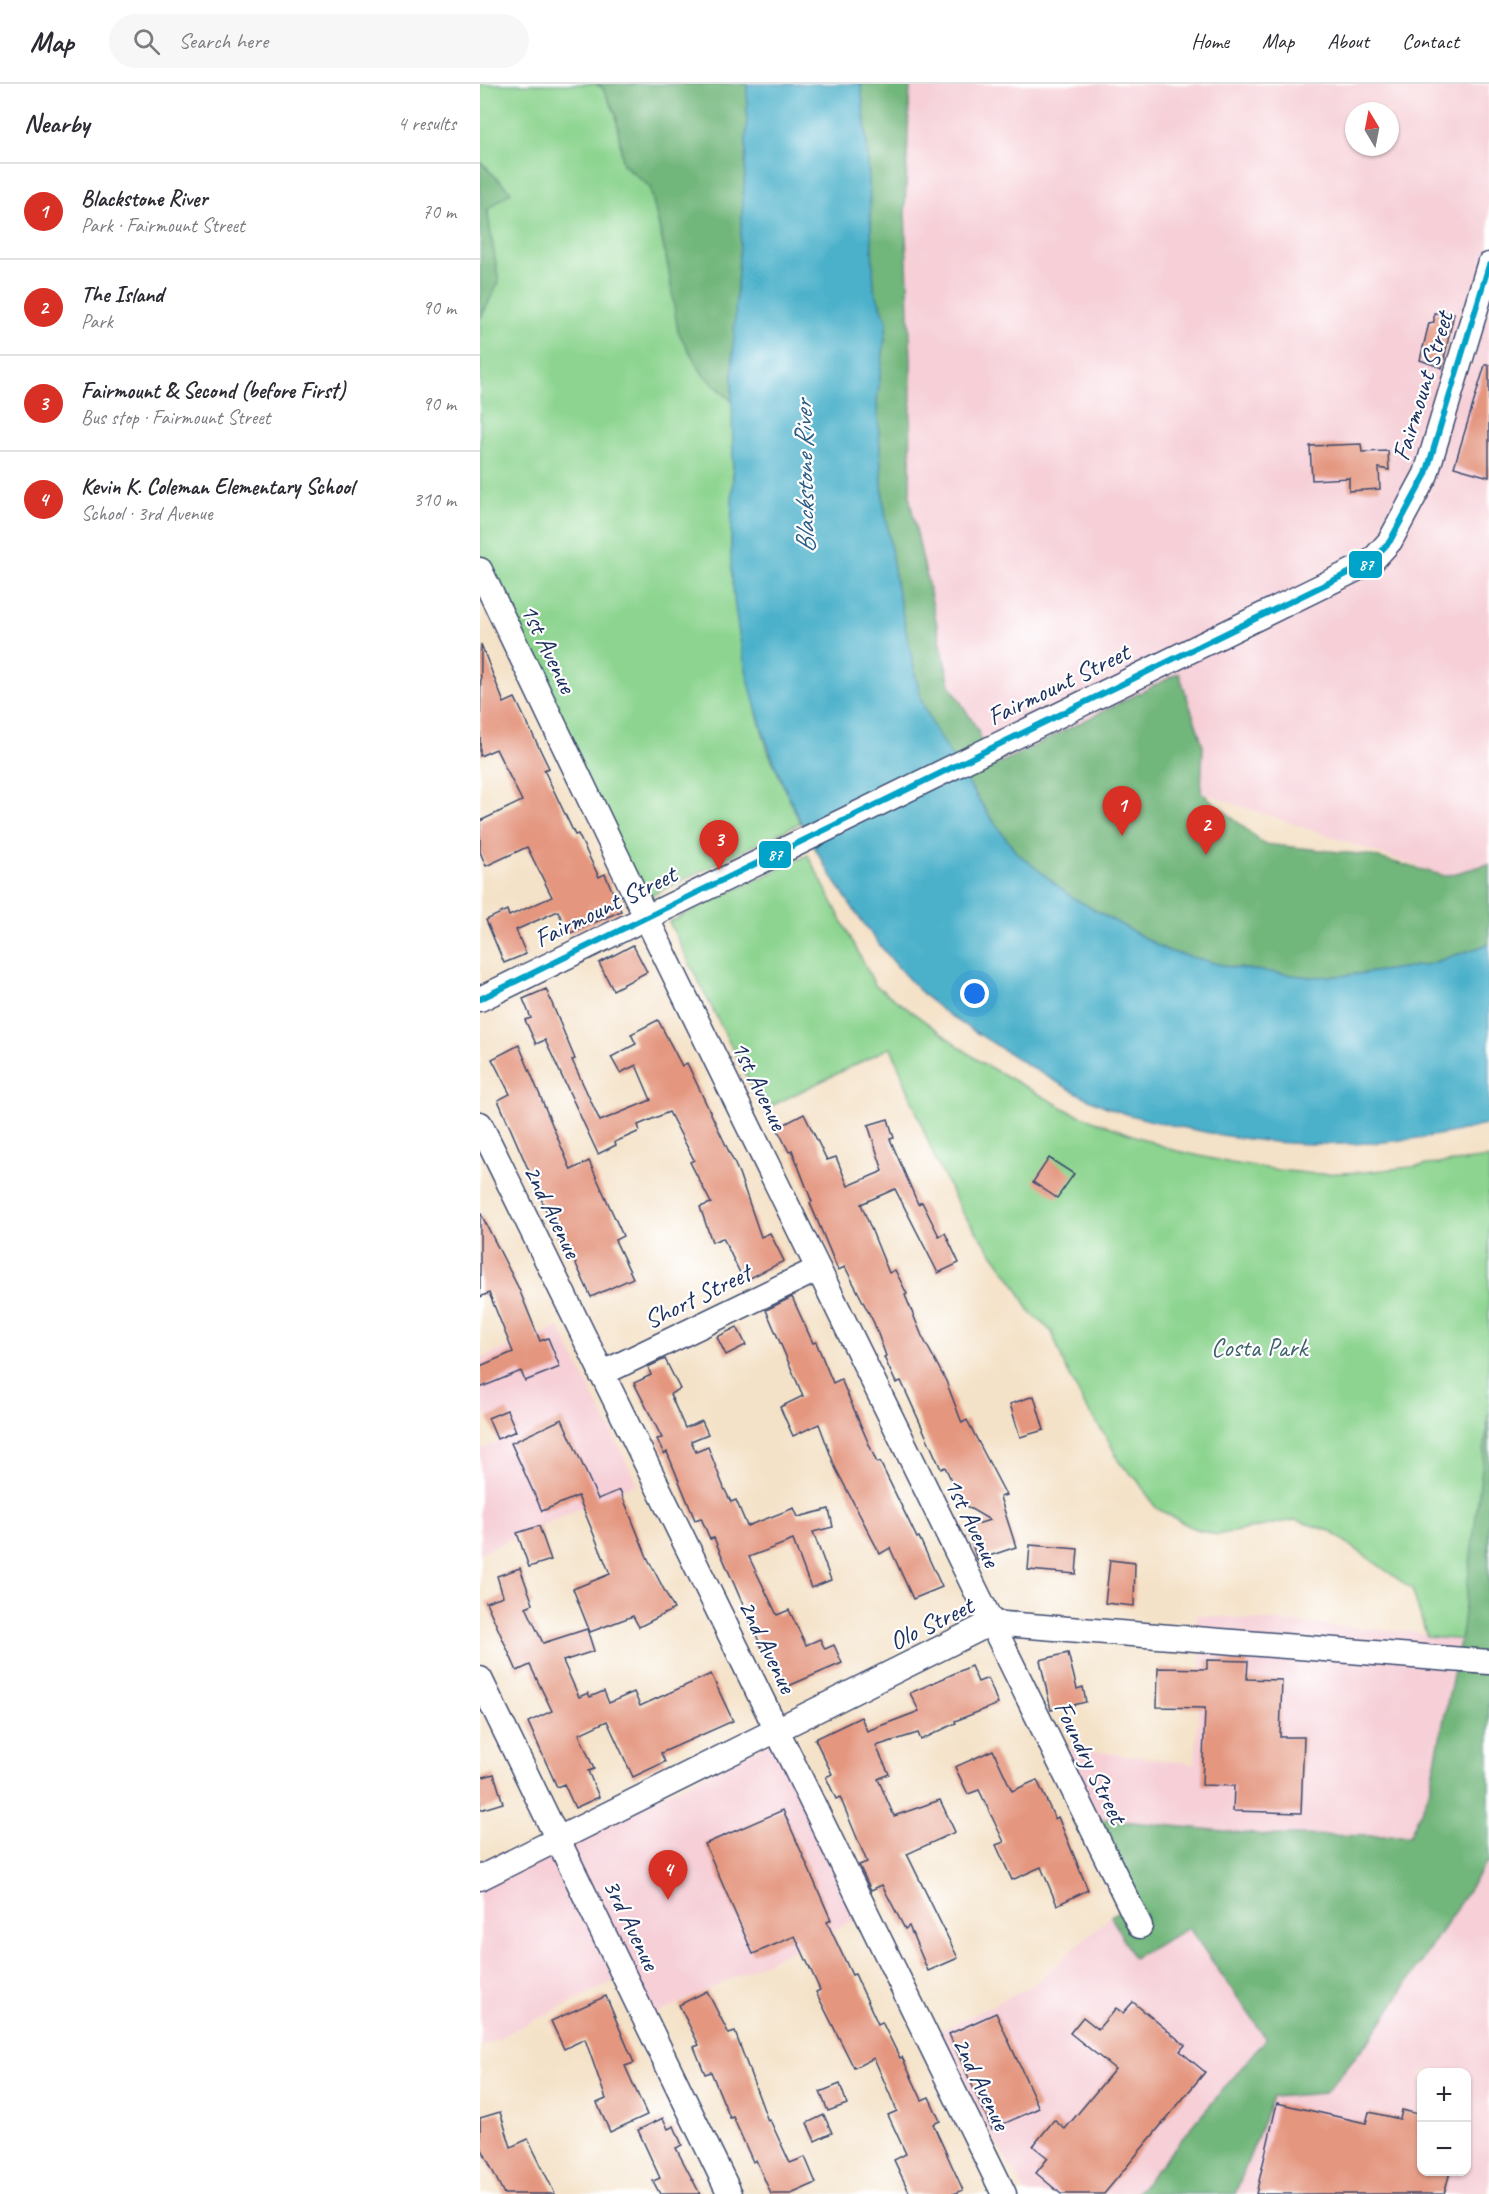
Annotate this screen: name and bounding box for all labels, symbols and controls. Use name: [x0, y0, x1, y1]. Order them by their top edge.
search box: [109, 14, 529, 68]
text: Map: [30, 24, 73, 59]
icon: search: [130, 25, 163, 58]
text: Search here: [178, 27, 268, 55]
text: Home: [1191, 28, 1229, 54]
text: Map: [1262, 28, 1294, 54]
text: About: [1327, 28, 1369, 54]
text: Contact: [1402, 28, 1459, 54]
north arrow: [1345, 102, 1399, 156]
text: Nearby: [24, 107, 89, 140]
text: 4 results: [397, 111, 456, 136]
text: Blackstone River: [81, 185, 207, 213]
text: 1: [39, 199, 48, 224]
text: 70 m: [422, 199, 456, 224]
text: Park · Fairmount Street: [81, 213, 245, 238]
text: The Island: [81, 281, 163, 309]
text: 2: [39, 295, 48, 320]
text: 90 m: [422, 295, 456, 320]
street label: Fairmount Street: [1384, 305, 1461, 465]
text: Park: [81, 309, 113, 334]
text: Fairmount & Second (before First): [81, 377, 345, 405]
text: 3: [39, 391, 48, 416]
text: 90 m: [422, 391, 456, 416]
water label: Blackstone River: [786, 396, 822, 553]
text: Bus stop · Fairmount Street: [81, 405, 270, 430]
text: Kevin K. Coleman Elementary School: [81, 473, 354, 501]
text: 4: [39, 487, 48, 512]
text: 310 m: [413, 487, 456, 512]
text: School · 3rd Avenue: [81, 501, 212, 526]
line badge: 87: [1348, 550, 1383, 579]
text: 87: [1359, 555, 1375, 575]
street label: 1st Avenue: [513, 598, 585, 700]
street label: Fairmount Street: [982, 635, 1137, 733]
pin: 1: [1102, 786, 1142, 836]
pin: 2: [1186, 806, 1226, 855]
pin: 3: [700, 820, 738, 870]
line badge: 87: [758, 840, 792, 869]
text: 87: [768, 845, 784, 865]
street label: Fairmount Street: [529, 857, 684, 955]
your location: [960, 979, 989, 1008]
street label: 1st Avenue: [724, 1035, 796, 1137]
street label: 2nd Avenue: [516, 1159, 590, 1265]
street label: Short Street: [638, 1255, 759, 1336]
park label: Costa Park: [1211, 1331, 1310, 1364]
street label: 1st Avenue: [937, 1472, 1009, 1574]
street label: Olo Street: [884, 1588, 981, 1658]
street label: 2nd Avenue: [731, 1594, 805, 1700]
street label: Foundry Street: [1047, 1695, 1135, 1831]
pin: 4: [648, 1850, 687, 1900]
street label: 3rd Avenue: [595, 1873, 668, 1977]
street label: 2nd Avenue: [945, 2031, 1019, 2137]
map controls: [1417, 2068, 1471, 2176]
button: +: [1417, 2068, 1471, 2122]
button: −: [1417, 2122, 1471, 2176]

